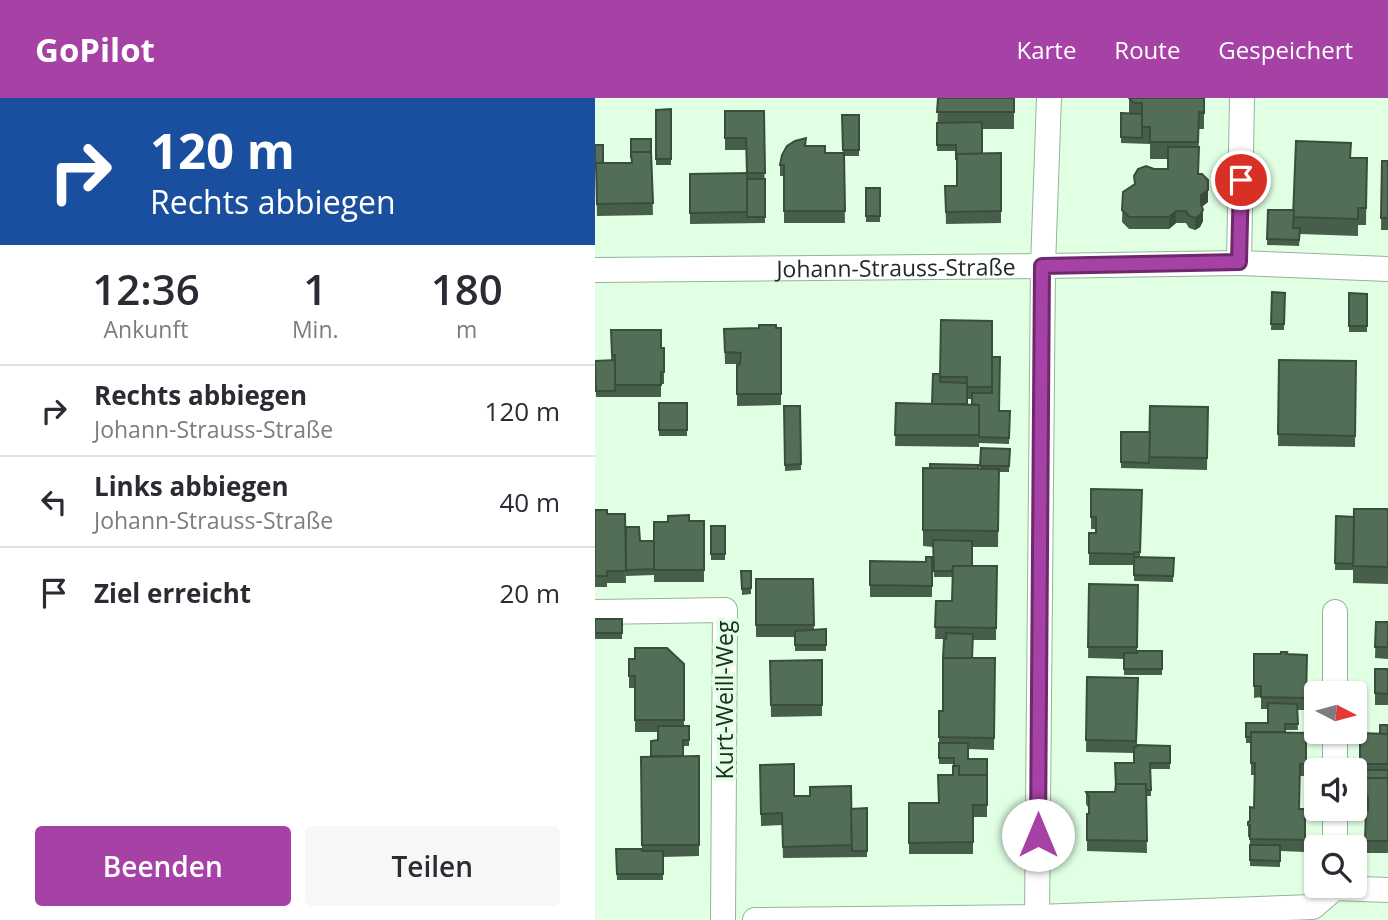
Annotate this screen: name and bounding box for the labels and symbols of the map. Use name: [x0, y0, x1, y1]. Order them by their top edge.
pin: [1211, 150, 1271, 210]
street label: Johann-Strauss-Straße: [774, 250, 1016, 284]
street label: Kurt-Weill-Weg: [708, 620, 740, 779]
north arrow: [1304, 681, 1367, 744]
position arrow: [1001, 798, 1075, 872]

